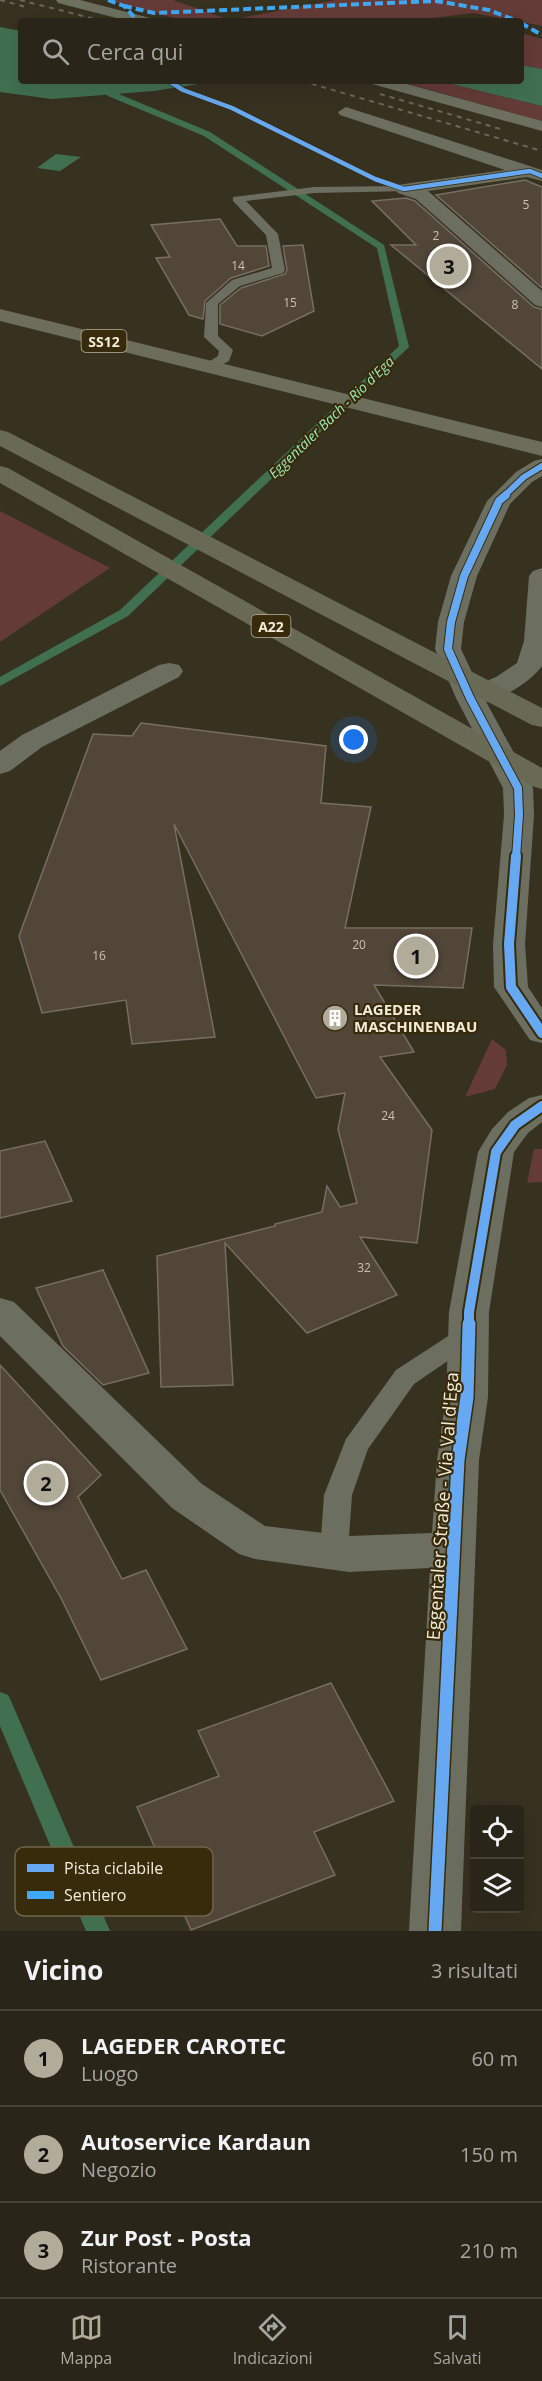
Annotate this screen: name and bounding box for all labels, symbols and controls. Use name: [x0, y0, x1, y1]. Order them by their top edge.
search box: [18, 18, 524, 84]
icon: search: [39, 35, 72, 68]
text: Cerca qui: [87, 36, 183, 66]
house number: 5: [523, 196, 530, 213]
house number: 2: [433, 227, 440, 244]
pin: 3: [430, 244, 468, 288]
house number: 14: [231, 257, 245, 274]
house number: 15: [283, 294, 297, 311]
house number: 8: [512, 296, 519, 313]
road number: SS12: [82, 330, 126, 352]
water label: Eggentaler Bach - Rio d'Ega: [264, 352, 398, 482]
road number: A22: [252, 615, 290, 637]
your location: [339, 725, 368, 754]
pin: 1: [396, 934, 436, 978]
house number: 20: [352, 936, 366, 953]
house number: 16: [92, 947, 106, 964]
place label: LAGEDER MASCHINENBAU: [354, 999, 477, 1036]
building icon: LAGEDER MASCHINENBAU: [320, 1003, 350, 1033]
house number: 24: [381, 1107, 395, 1124]
house number: 32: [357, 1259, 371, 1276]
street label: Eggentaler Straße - Via Val d'Ega: [421, 1371, 463, 1641]
pin: 2: [26, 1460, 66, 1506]
map controls: [470, 1805, 524, 1913]
button: locate: [470, 1805, 524, 1859]
legend: [15, 1847, 213, 1916]
text: Pista ciclabile: [64, 1857, 163, 1879]
button: layers: [470, 1859, 524, 1913]
text: Sentiero: [64, 1884, 126, 1906]
text: Vicino: [24, 1952, 103, 1988]
text: 3 risultati: [431, 1957, 518, 1984]
text: LAGEDER CAROTEC: [81, 2030, 286, 2060]
text: 1: [38, 2045, 49, 2072]
text: 60 m: [471, 2045, 518, 2072]
text: Luogo: [81, 2060, 139, 2087]
text: Autoservice Kardaun: [81, 2126, 311, 2156]
text: 2: [38, 2141, 49, 2168]
text: 150 m: [460, 2141, 518, 2168]
text: Negozio: [81, 2156, 157, 2183]
text: Zur Post - Posta: [81, 2222, 252, 2252]
text: 3: [38, 2237, 49, 2264]
text: 210 m: [460, 2237, 518, 2264]
text: Ristorante: [81, 2252, 177, 2279]
tab: Mappa: [60, 2311, 112, 2369]
tab: Indicazioni: [233, 2311, 313, 2369]
tab: Salvati: [433, 2311, 482, 2369]

